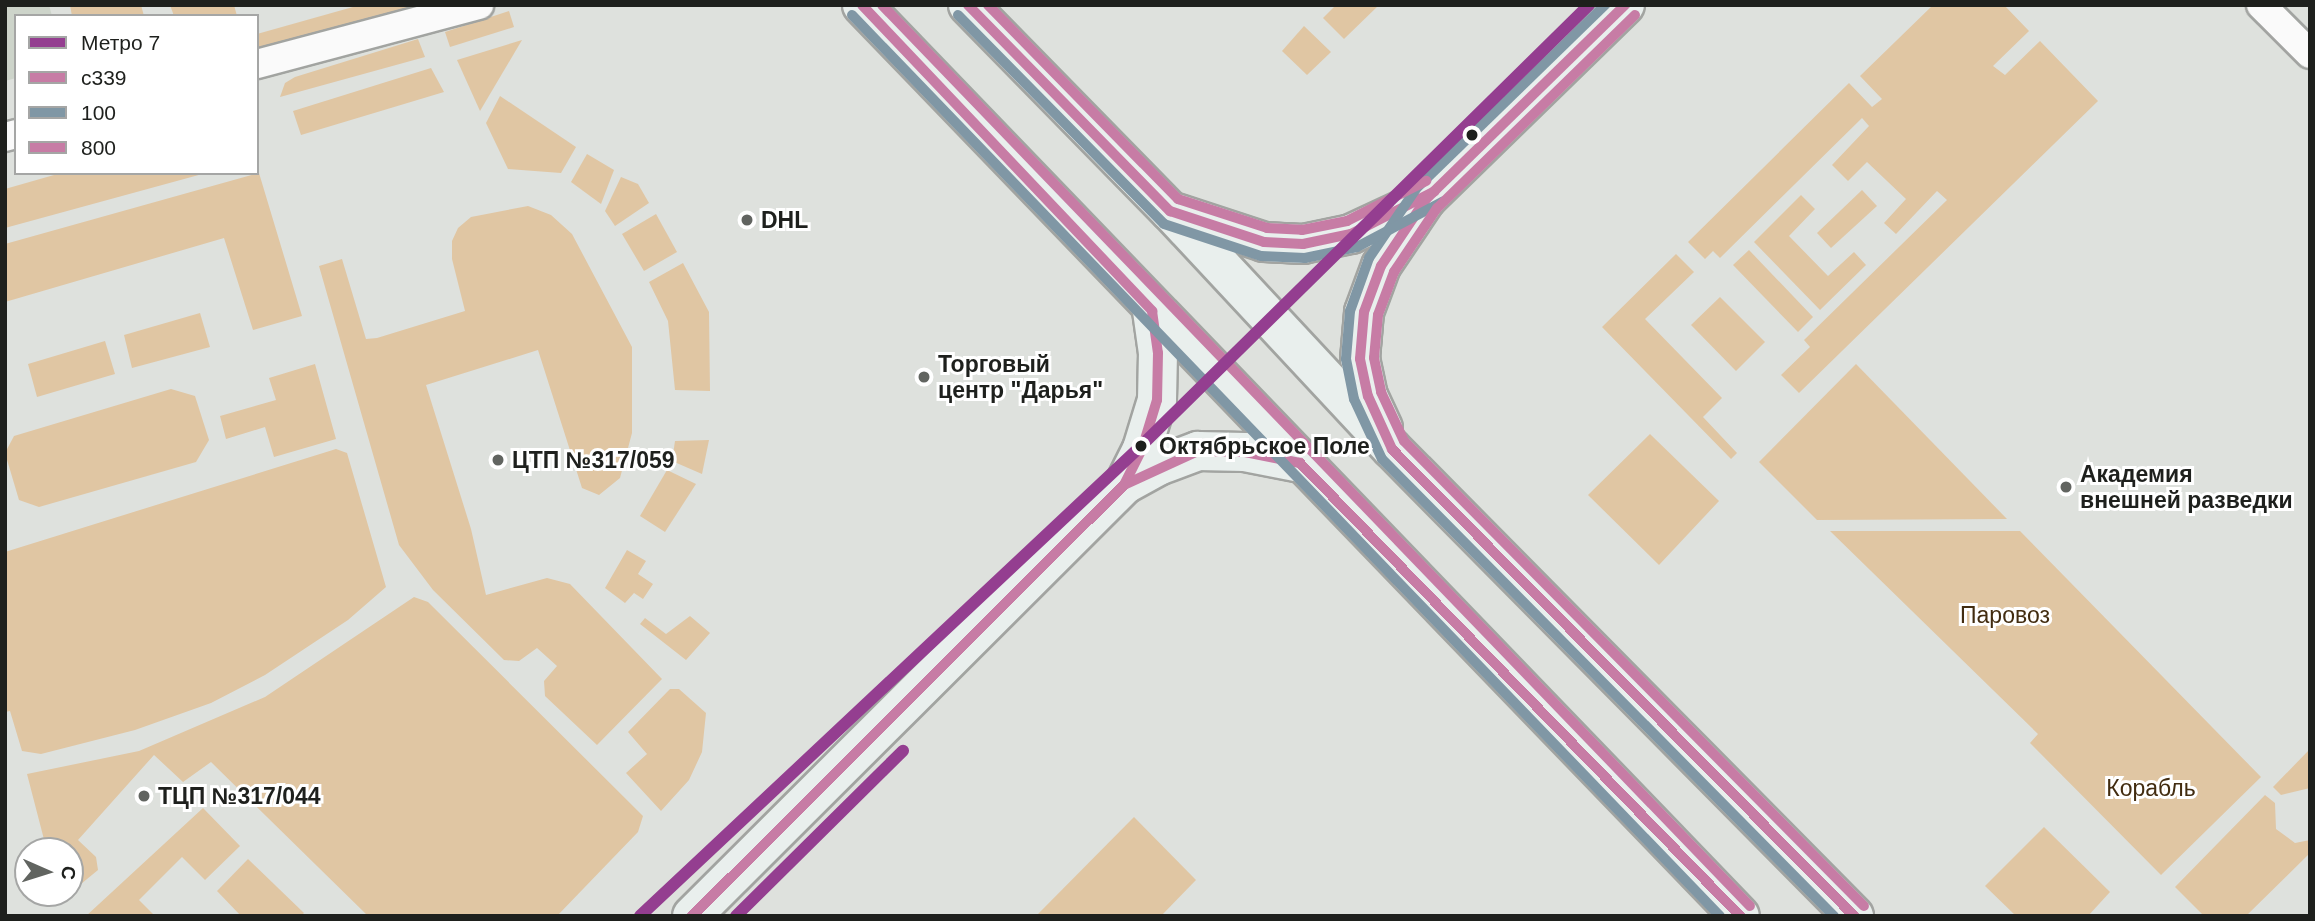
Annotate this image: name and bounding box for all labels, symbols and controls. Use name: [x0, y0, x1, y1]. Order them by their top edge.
legend: [14, 14, 259, 175]
text: Метро 7: [81, 31, 160, 54]
text: с339: [81, 66, 127, 89]
text: 100: [81, 101, 116, 124]
unlabelled marker: [1465, 128, 1479, 142]
text: 800: [81, 136, 116, 159]
place label: DHL: [761, 206, 808, 234]
marker: DHL: [739, 212, 755, 228]
place label: Торговый центр "Дарья": [938, 350, 1103, 404]
marker: Торговый центр "Дарья": [916, 369, 932, 385]
place label: Октябрьское Поле: [1159, 432, 1370, 460]
marker: Октябрьское Поле: [1129, 434, 1153, 458]
place label: ЦТП №317/059: [512, 446, 675, 474]
marker: ЦТП №317/059: [490, 452, 506, 468]
place label: Академия внешней разведки: [2080, 460, 2293, 514]
marker: Академия внешней разведки: [2058, 479, 2074, 495]
park label: Паровоз: [1960, 601, 2050, 629]
park label: Корабль: [2106, 774, 2196, 802]
place label: ТЦП №317/044: [158, 782, 321, 810]
marker: ТЦП №317/044: [136, 788, 152, 804]
north arrow: [14, 837, 84, 907]
text: С: [58, 866, 79, 880]

